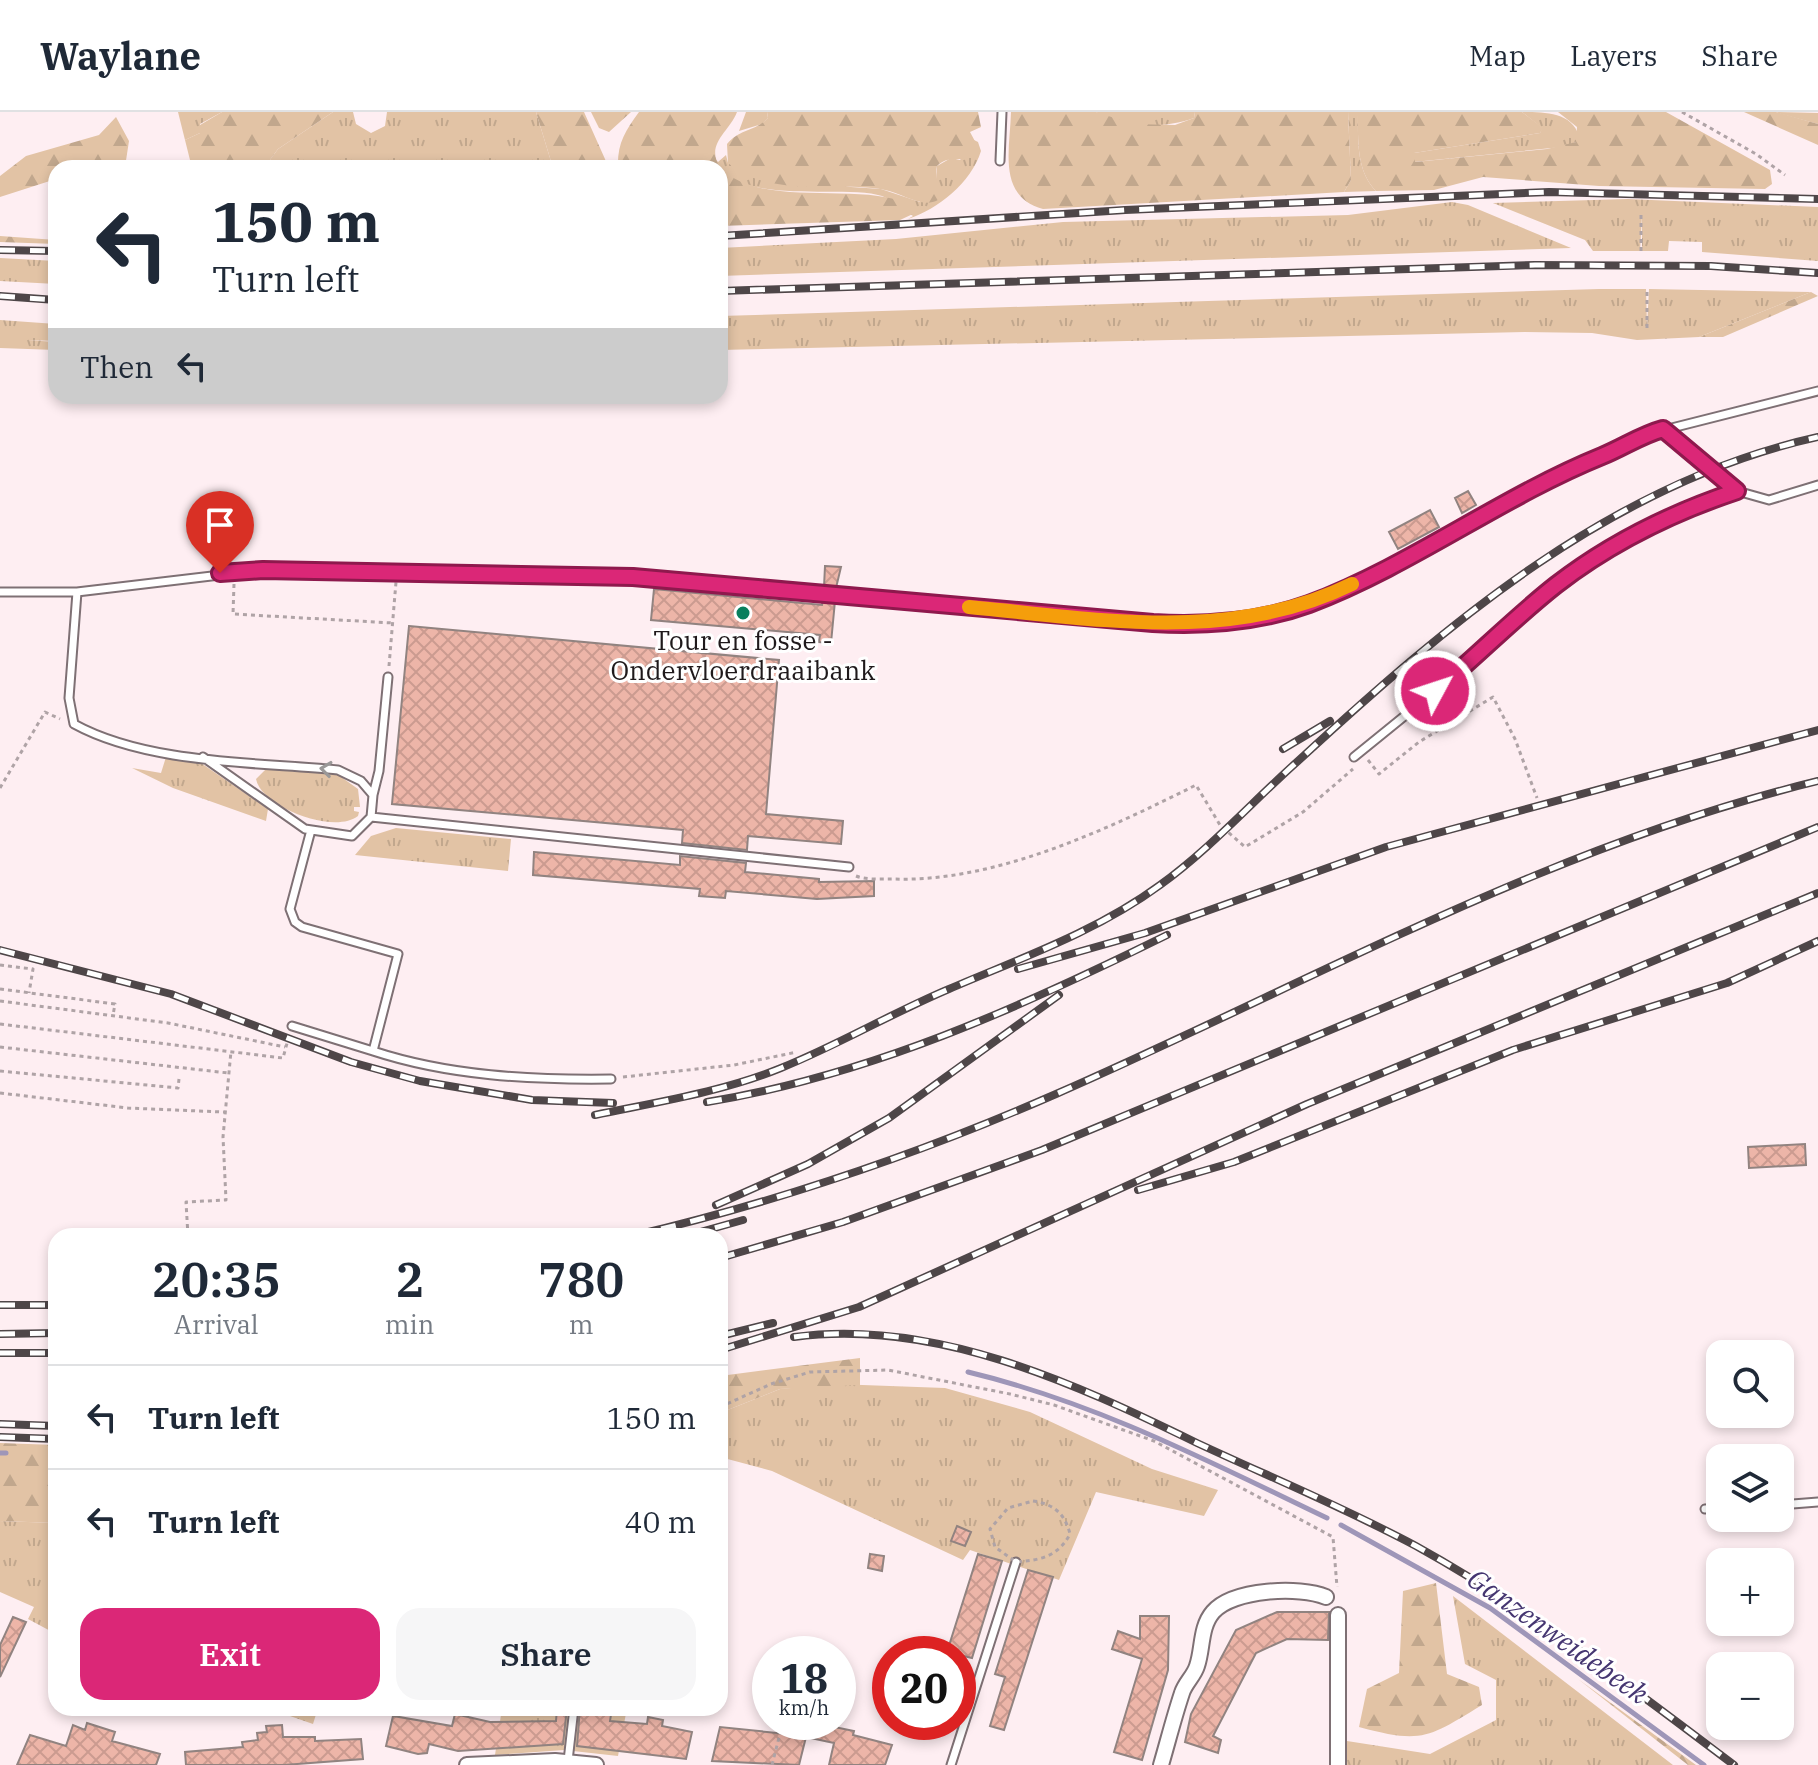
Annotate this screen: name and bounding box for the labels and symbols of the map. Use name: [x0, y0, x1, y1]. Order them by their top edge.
pin: [186, 491, 254, 573]
marker: Tour en fosse - Ondervloerdraaibank: [734, 604, 752, 622]
place label: Tour en fosse - Ondervloerdraaibank: [610, 623, 876, 687]
position arrow: [1393, 649, 1477, 733]
one-way arrow: [320, 761, 333, 778]
water label: Ganzenweidebeek: [1460, 1559, 1656, 1712]
speed limit sign: 20: [872, 1636, 976, 1740]

